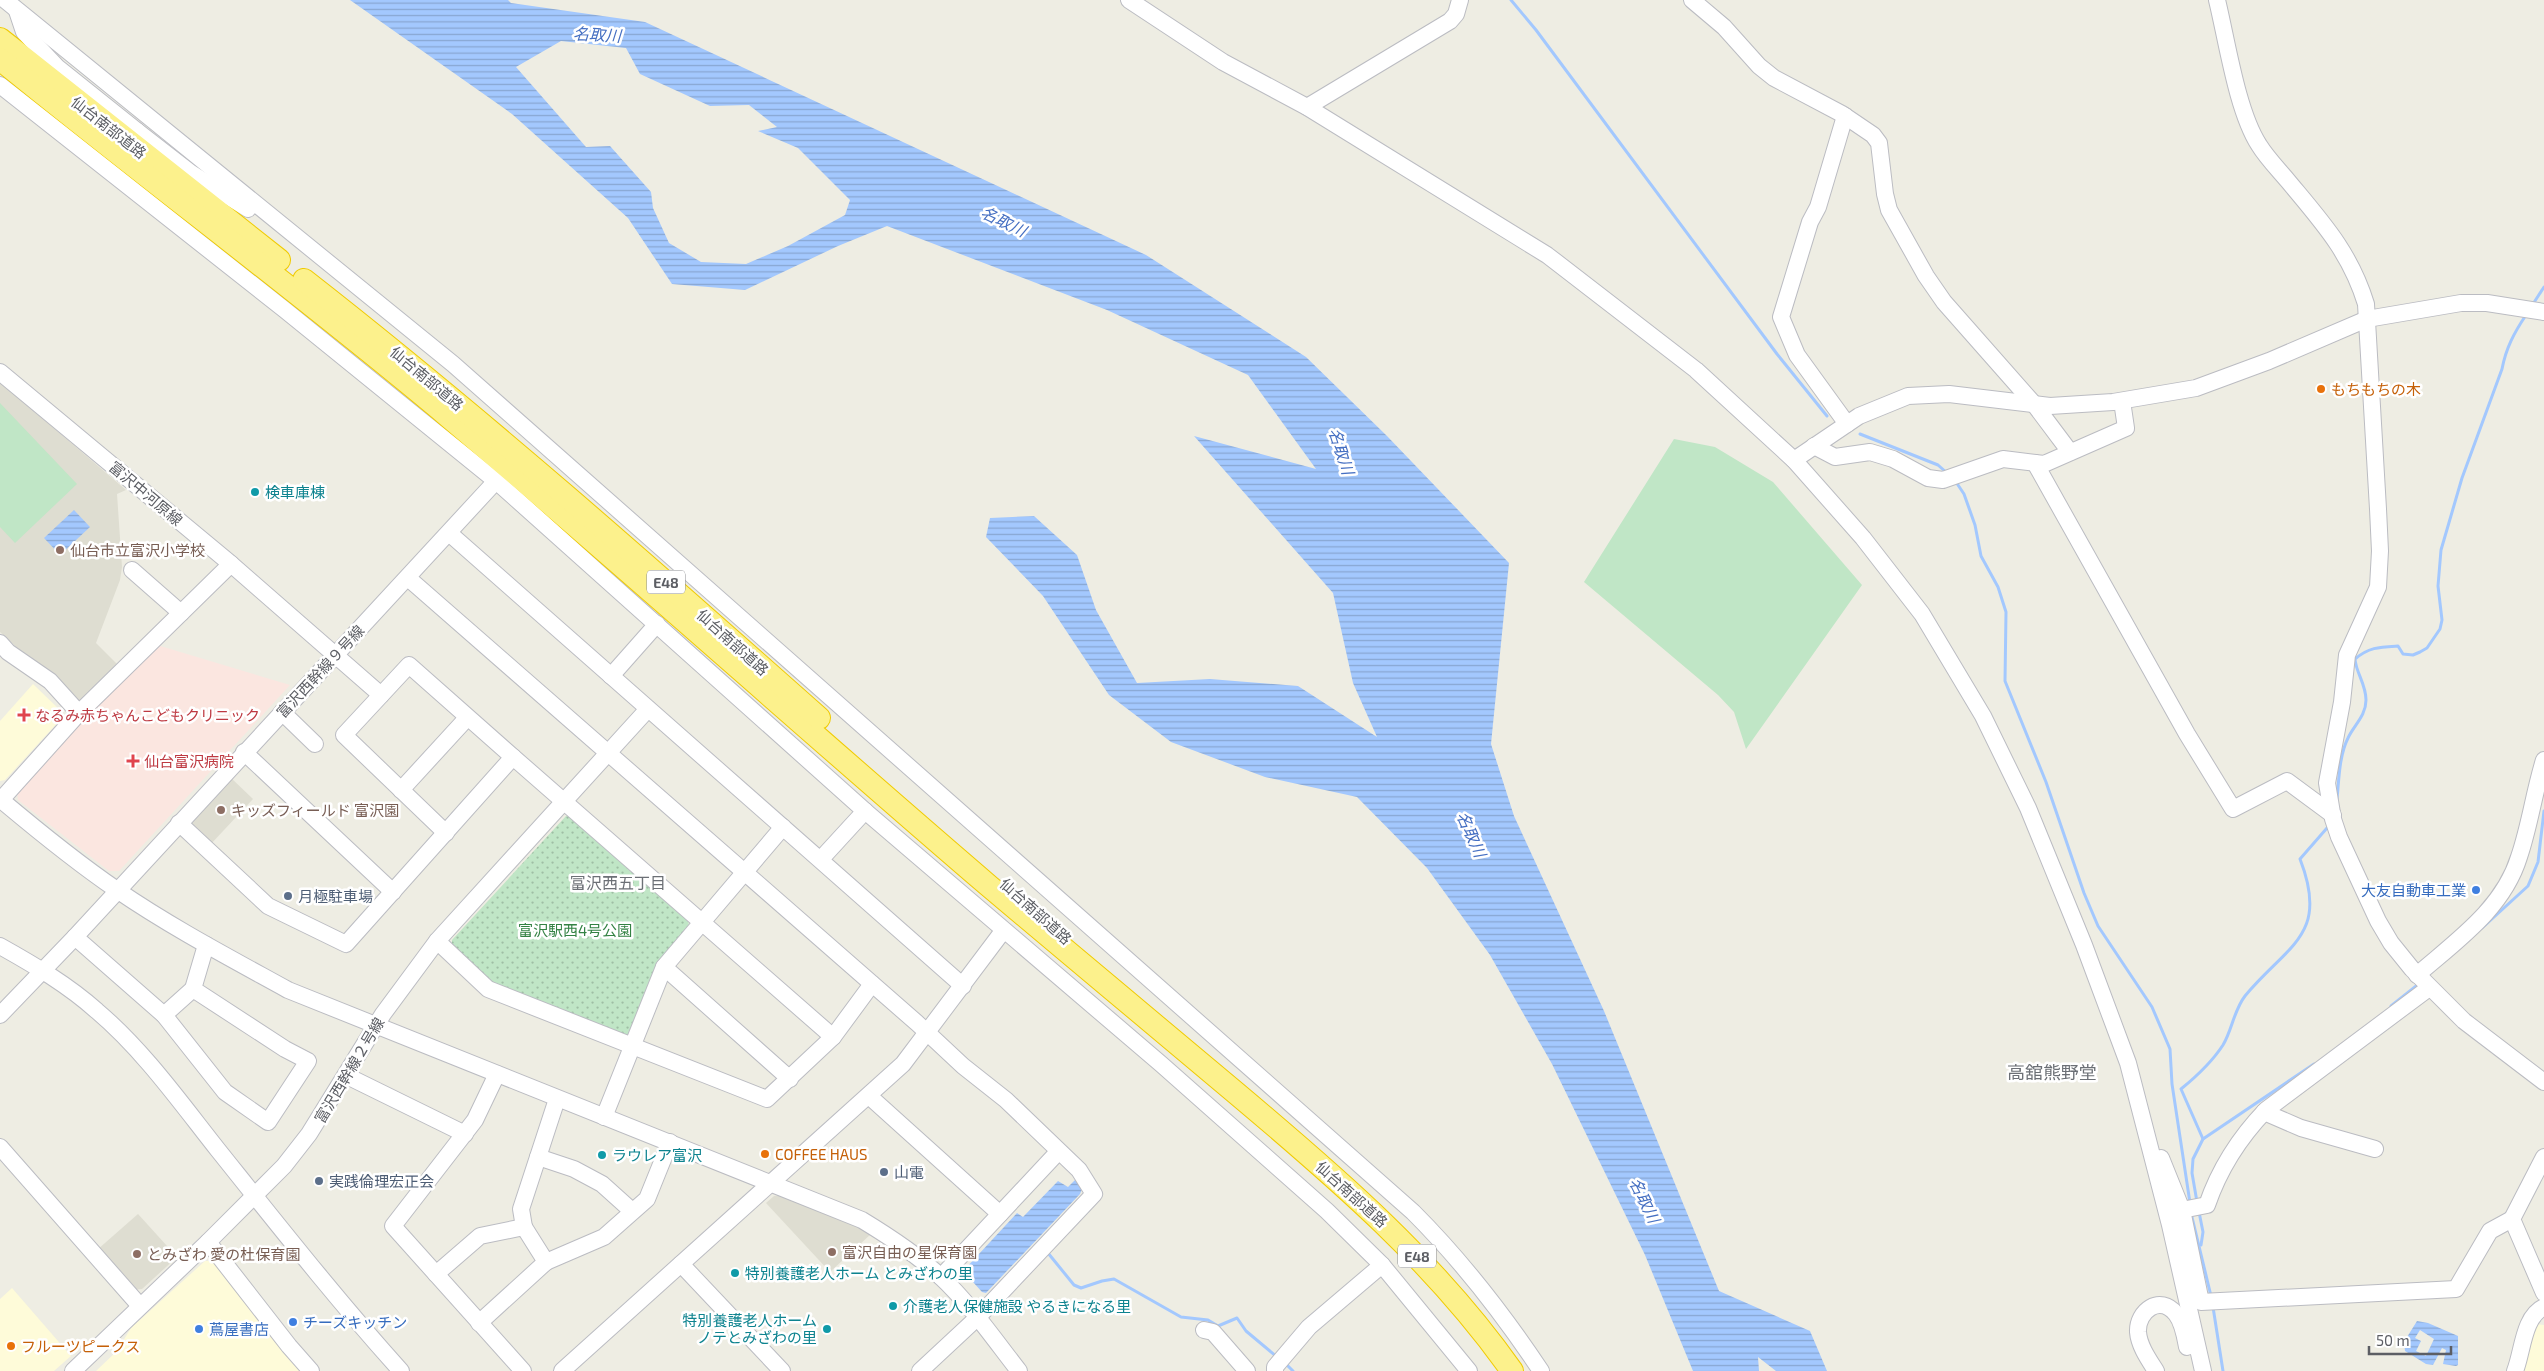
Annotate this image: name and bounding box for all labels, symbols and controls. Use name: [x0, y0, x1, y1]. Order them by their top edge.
water label: 名取川: [573, 23, 623, 45]
street label: 仙台南部道路: [68, 92, 150, 162]
water label: 名取川: [978, 202, 1032, 241]
street label: 仙台南部道路: [387, 342, 467, 414]
place label: もちもちの木: [2331, 380, 2421, 398]
marker: もちもちの木: [2315, 383, 2327, 395]
water label: 名取川: [1326, 425, 1359, 479]
street label: 富沢中河原線: [106, 457, 186, 529]
place label: 検車庫棟: [265, 483, 325, 501]
marker: 検車庫棟: [249, 486, 261, 498]
place label: 仙台市立富沢小学校: [70, 541, 205, 559]
marker: 仙台市立富沢小学校: [54, 544, 66, 556]
road number: E48: [647, 570, 685, 594]
street label: 仙台南部道路: [694, 605, 772, 679]
street label: 富沢西幹線９号線: [272, 621, 368, 721]
place label: なるみ赤ちゃんこどもクリニック: [35, 706, 260, 724]
marker: なるみ赤ちゃんこどもクリニック: [17, 708, 31, 722]
place label: 仙台富沢病院: [144, 752, 234, 770]
marker: 仙台富沢病院: [126, 754, 140, 768]
place label: キッズフィールド 富沢園: [231, 801, 399, 819]
marker: キッズフィールド 富沢園: [215, 804, 227, 816]
water label: 名取川: [1454, 808, 1491, 862]
district label: 富沢西五丁目: [570, 873, 666, 892]
street label: 仙台南部道路: [997, 874, 1075, 948]
place label: 大友自動車工業: [2361, 881, 2466, 899]
marker: 大友自動車工業: [2470, 884, 2482, 896]
place label: 月極駐車場: [298, 887, 373, 905]
marker: 月極駐車場: [282, 890, 294, 902]
park label: 富沢駅西4号公園: [518, 921, 632, 939]
street label: 富沢西幹線２号線: [310, 1014, 388, 1126]
district label: 高舘熊野堂: [2007, 1061, 2097, 1083]
place label: COFFEE HAUS: [775, 1145, 867, 1163]
place label: ラウレア富沢: [612, 1146, 702, 1164]
marker: COFFEE HAUS: [759, 1148, 771, 1160]
marker: ラウレア富沢: [596, 1149, 608, 1161]
street label: 仙台南部道路: [1313, 1157, 1391, 1231]
place label: 山電: [894, 1163, 924, 1181]
marker: 山電: [878, 1166, 890, 1178]
place label: 実践倫理宏正会: [329, 1172, 434, 1190]
water label: 名取川: [1626, 1174, 1665, 1228]
marker: 実践倫理宏正会: [313, 1175, 325, 1187]
place label: 富沢自由の星保育園: [842, 1243, 977, 1261]
road number: E48: [1398, 1244, 1436, 1268]
place label: とみざわ 愛の杜保育園: [147, 1245, 300, 1263]
marker: 富沢自由の星保育園: [826, 1246, 838, 1258]
marker: とみざわ 愛の杜保育園: [131, 1248, 143, 1260]
place label: 特別養護老人ホーム とみざわの里: [745, 1264, 973, 1282]
marker: 特別養護老人ホーム とみざわの里: [729, 1267, 741, 1279]
place label: 介護老人保健施設 やるきになる里: [903, 1297, 1131, 1315]
marker: 介護老人保健施設 やるきになる里: [887, 1300, 899, 1312]
place label: 特別養護老人ホーム ノテとみざわの里: [682, 1311, 817, 1346]
place label: チーズキッチン: [303, 1313, 407, 1331]
marker: チーズキッチン: [287, 1316, 299, 1328]
place label: 蔦屋書店: [209, 1320, 269, 1338]
marker: 蔦屋書店: [193, 1323, 205, 1335]
marker: 特別養護老人ホーム ノテとみざわの里: [821, 1323, 833, 1335]
scale bar: [2369, 1324, 2452, 1356]
text: 50 m: [2376, 1331, 2410, 1349]
place label: フルーツピークス: [21, 1337, 140, 1355]
marker: フルーツピークス: [5, 1340, 17, 1352]

